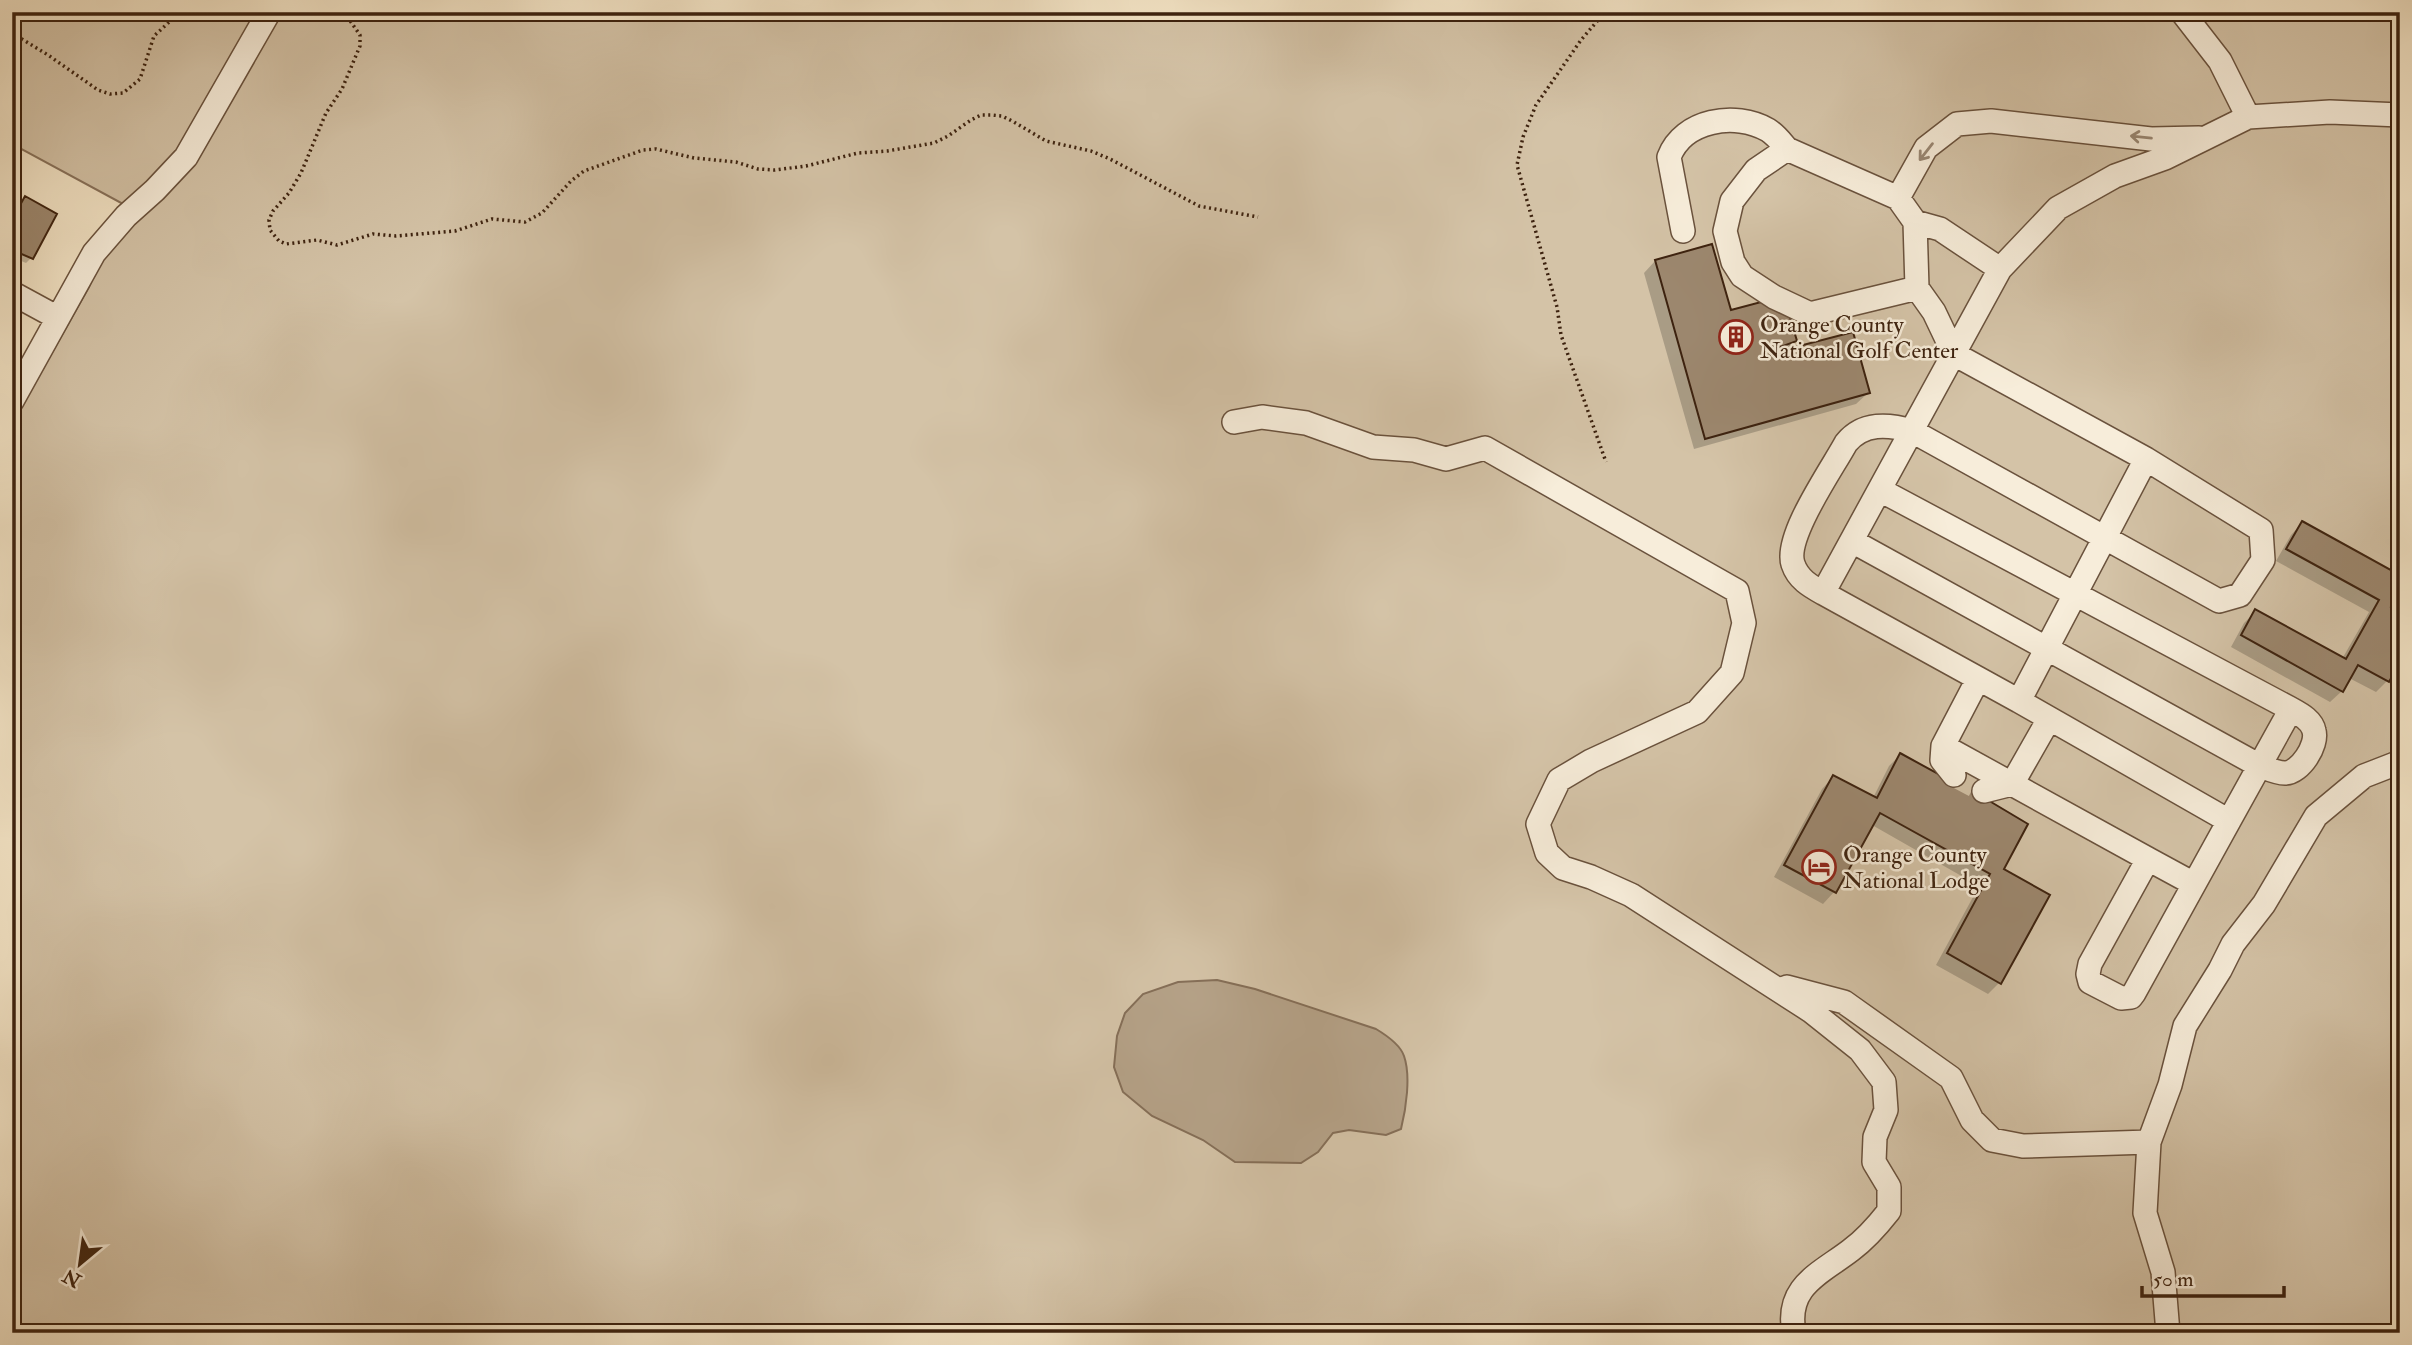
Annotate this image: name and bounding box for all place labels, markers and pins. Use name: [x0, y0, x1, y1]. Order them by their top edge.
place label: Orange County National Golf Center: [1760, 310, 1959, 365]
building icon: Orange County National Golf Center: [1717, 318, 1755, 356]
place label: Orange County National Lodge: [1843, 840, 1990, 895]
hotel icon: Orange County National Lodge: [1800, 848, 1838, 886]

